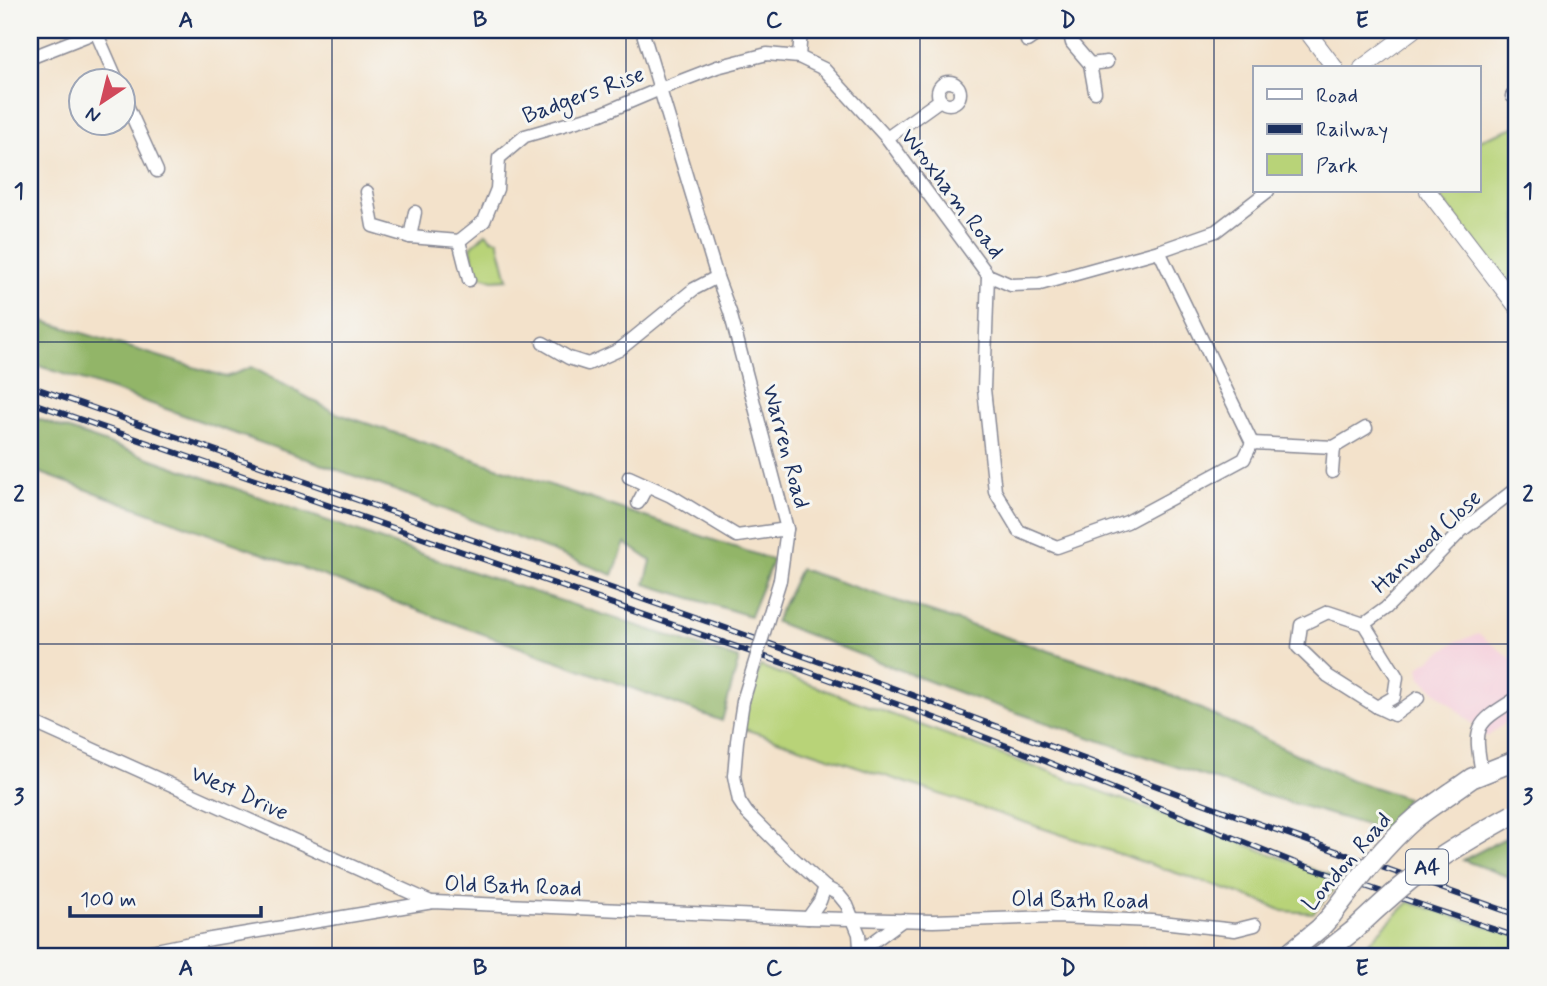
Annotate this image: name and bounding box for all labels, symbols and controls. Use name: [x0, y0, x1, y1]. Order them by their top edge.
text: A: [178, 6, 194, 36]
text: B: [473, 6, 488, 36]
text: C: [766, 6, 783, 36]
text: D: [1060, 6, 1076, 36]
text: E: [1355, 6, 1369, 36]
street label: Badgers Rise: [518, 60, 650, 134]
north arrow: [66, 66, 136, 136]
legend: [1253, 66, 1480, 192]
text: Road: [1316, 82, 1358, 110]
text: N: [81, 101, 105, 129]
text: Railway: [1316, 116, 1388, 144]
street label: Wroxham Road: [893, 123, 1010, 265]
text: Park: [1316, 152, 1358, 180]
text: 1: [14, 177, 24, 207]
text: 1: [1523, 177, 1533, 207]
street label: Warren Road: [754, 381, 816, 512]
text: 2: [13, 480, 25, 510]
text: 2: [1522, 480, 1534, 510]
street label: Hanwood Close: [1366, 484, 1489, 601]
street label: West Drive: [186, 759, 293, 829]
text: 3: [14, 783, 25, 813]
text: 3: [1523, 783, 1534, 813]
street label: London Road: [1296, 806, 1399, 918]
road number: A4: [1406, 850, 1448, 884]
street label: Old Bath Road: [444, 870, 582, 904]
scale bar: [70, 874, 261, 918]
street label: Old Bath Road: [1011, 885, 1149, 917]
text: 100 m: [80, 886, 136, 914]
text: A: [178, 954, 194, 984]
text: B: [473, 954, 488, 984]
text: C: [766, 954, 783, 984]
text: D: [1060, 954, 1076, 984]
text: E: [1355, 954, 1369, 984]

